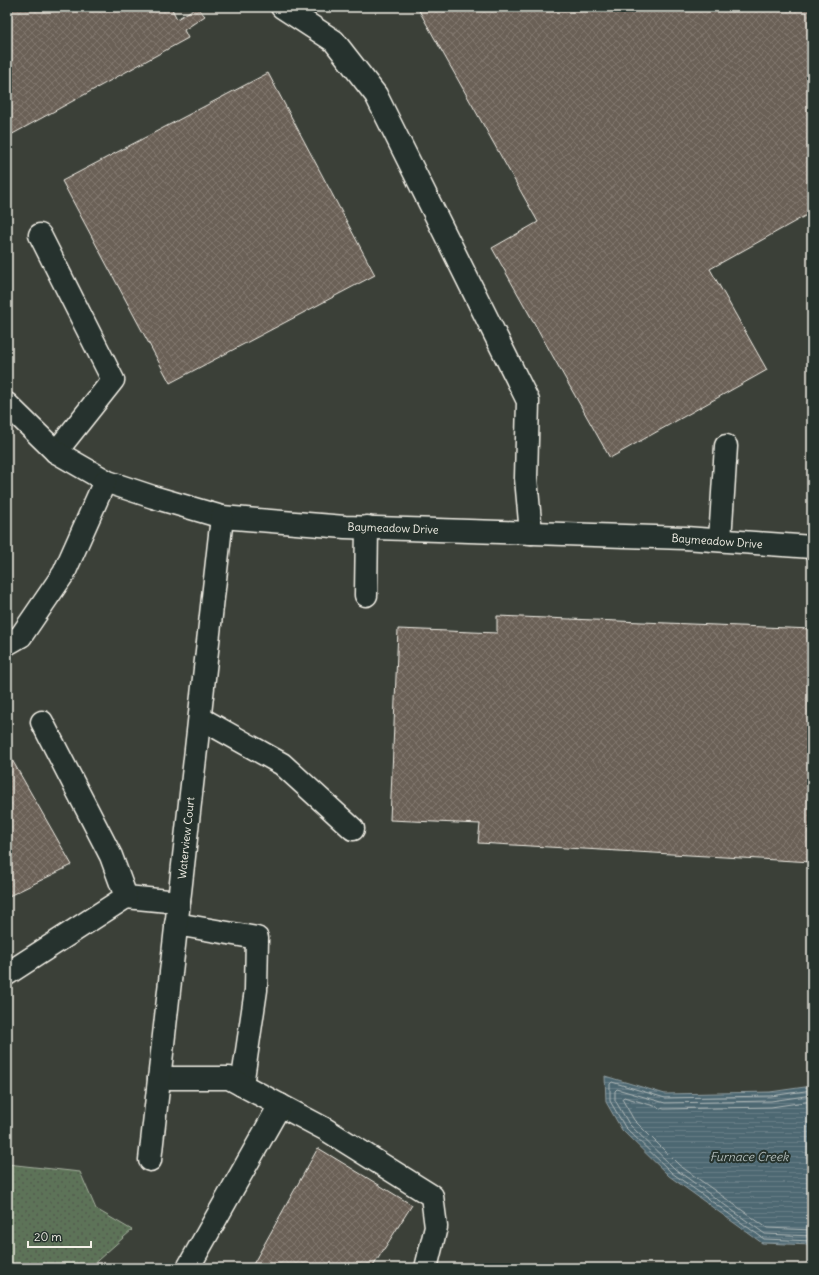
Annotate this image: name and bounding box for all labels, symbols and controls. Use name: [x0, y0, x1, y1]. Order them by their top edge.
street label: Baymeadow Drive: [347, 519, 439, 537]
street label: Baymeadow Drive: [671, 531, 763, 551]
street label: Waterview Court: [175, 796, 197, 880]
water label: Furnace Creek: [710, 1149, 789, 1164]
scale bar: [28, 1223, 91, 1249]
text: 20 m: [34, 1229, 62, 1244]

